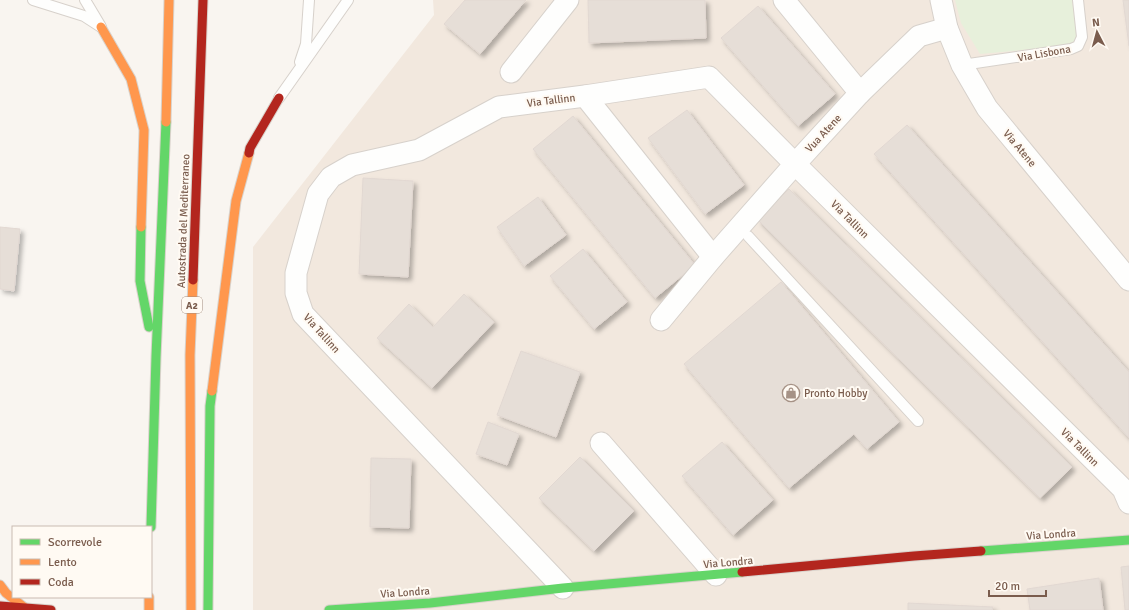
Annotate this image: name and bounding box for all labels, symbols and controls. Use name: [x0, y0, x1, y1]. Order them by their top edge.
north arrow: [1077, 12, 1117, 52]
text: N: [1092, 16, 1100, 29]
street label: Via Lisbona: [1016, 42, 1072, 65]
street label: Via Tallinn: [526, 91, 576, 110]
street label: Vua Atene: [802, 112, 844, 155]
street label: Via Atene: [1000, 127, 1039, 170]
street label: Autostrada del Mediterraneo: [175, 153, 192, 288]
street label: Via Tallinn: [828, 198, 871, 241]
road number: A2: [182, 297, 202, 313]
street label: Via Tallinn: [300, 311, 343, 356]
shop icon: Pronto Hobby: [781, 383, 801, 403]
place label: Pronto Hobby: [804, 387, 868, 400]
street label: Via Tallinn: [1058, 426, 1101, 469]
legend: [12, 526, 152, 598]
street label: Via Londra: [1026, 526, 1077, 543]
text: Scorrevole: [48, 535, 102, 550]
street label: Via Londra: [703, 554, 754, 571]
text: Lento: [48, 555, 77, 570]
scale bar: [989, 572, 1046, 598]
text: Coda: [48, 575, 74, 590]
text: 20 m: [995, 579, 1020, 594]
street label: Via Londra: [380, 584, 431, 601]

